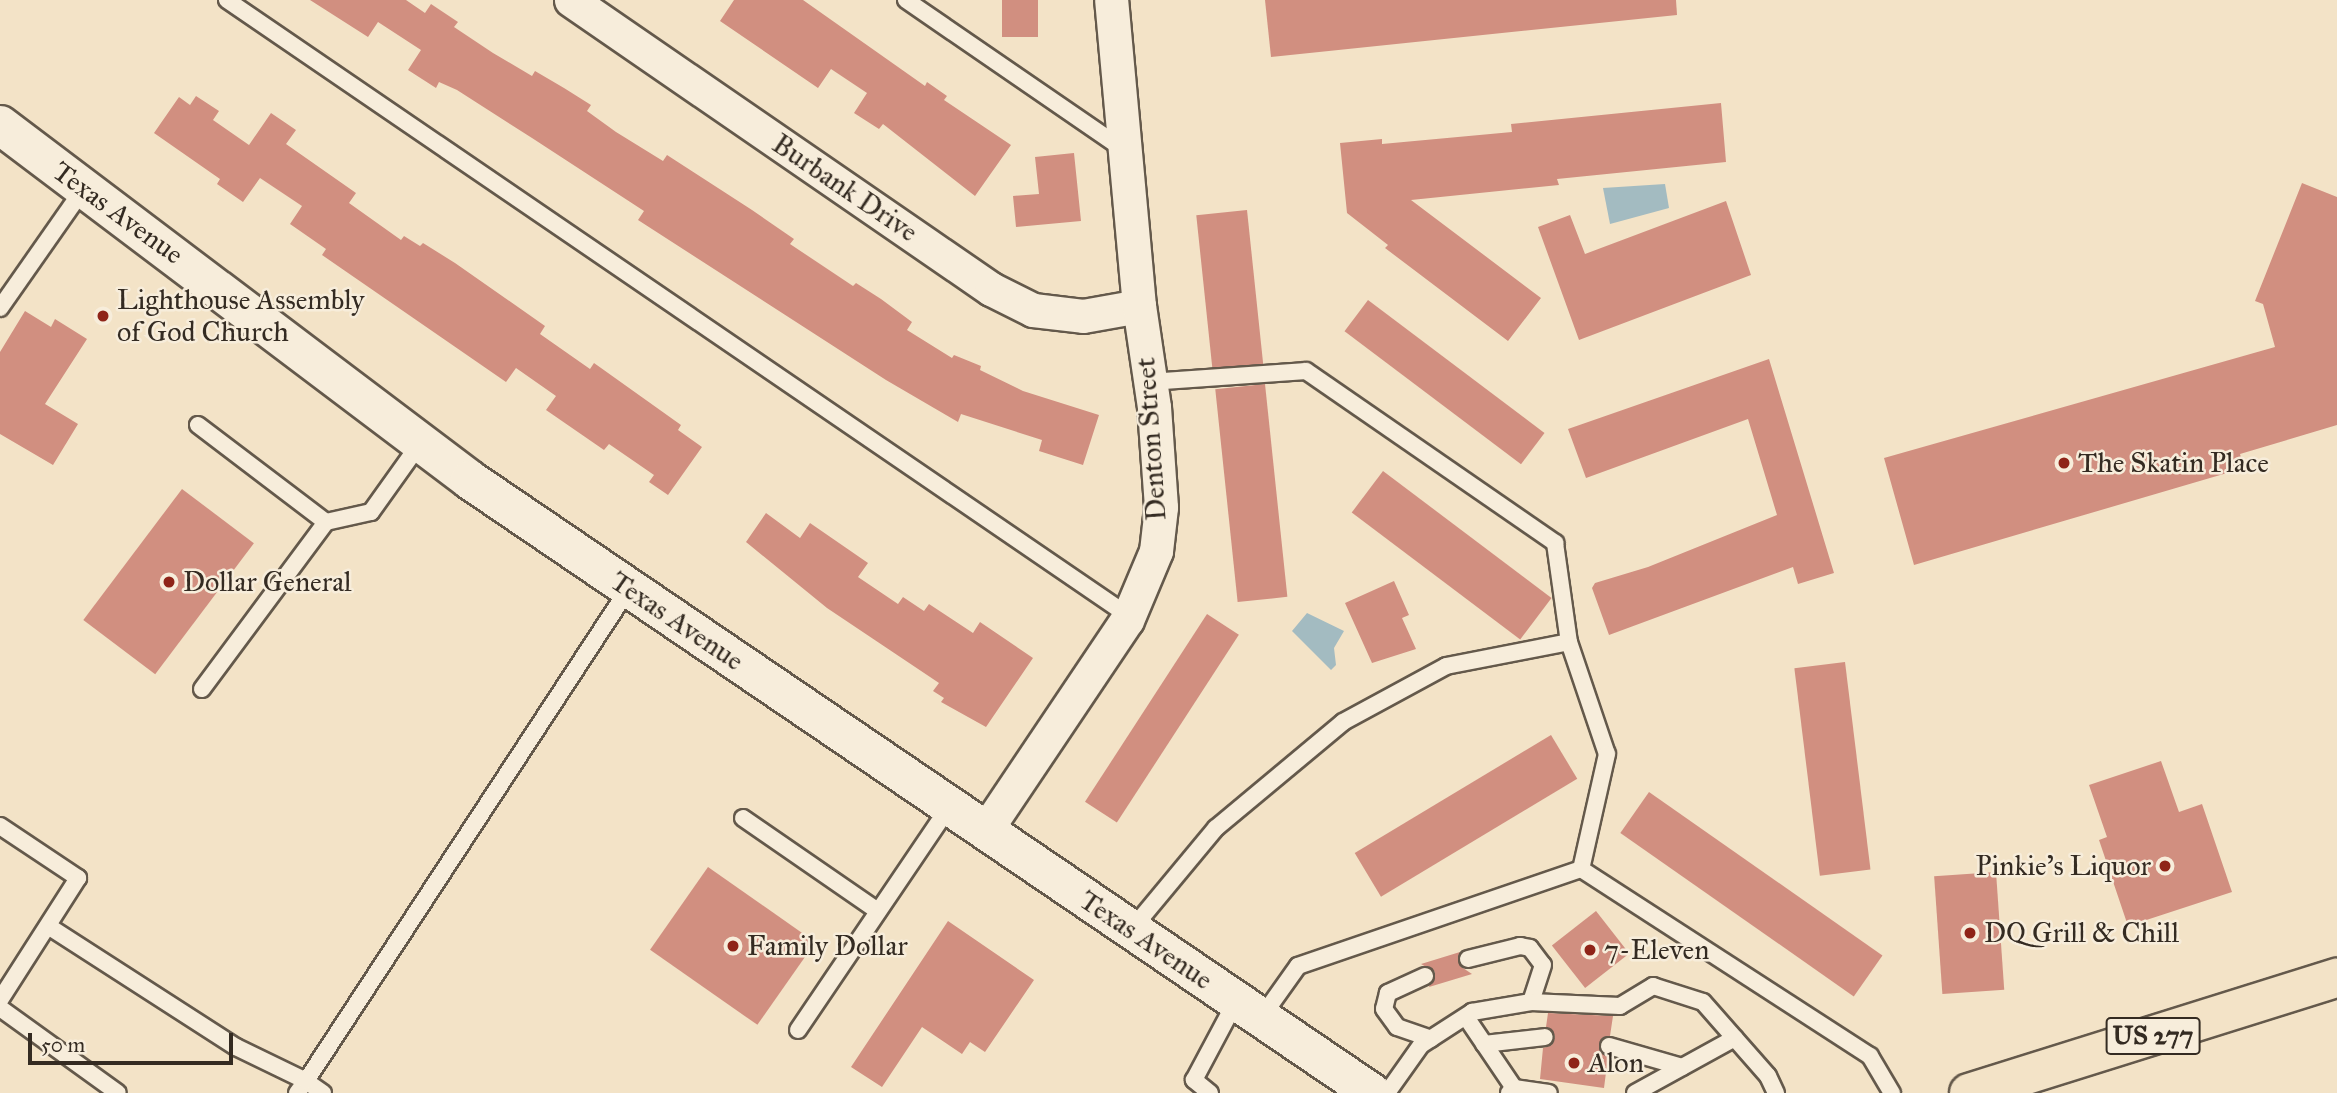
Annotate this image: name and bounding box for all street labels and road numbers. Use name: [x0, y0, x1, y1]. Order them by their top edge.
street label: Burbank Drive: [766, 127, 924, 249]
street label: Texas Avenue: [46, 154, 190, 272]
street label: Denton Street: [1129, 356, 1173, 522]
street label: Texas Avenue: [604, 564, 750, 678]
street label: Texas Avenue: [1073, 883, 1219, 997]
road number: US 277: [2104, 1014, 2202, 1058]

